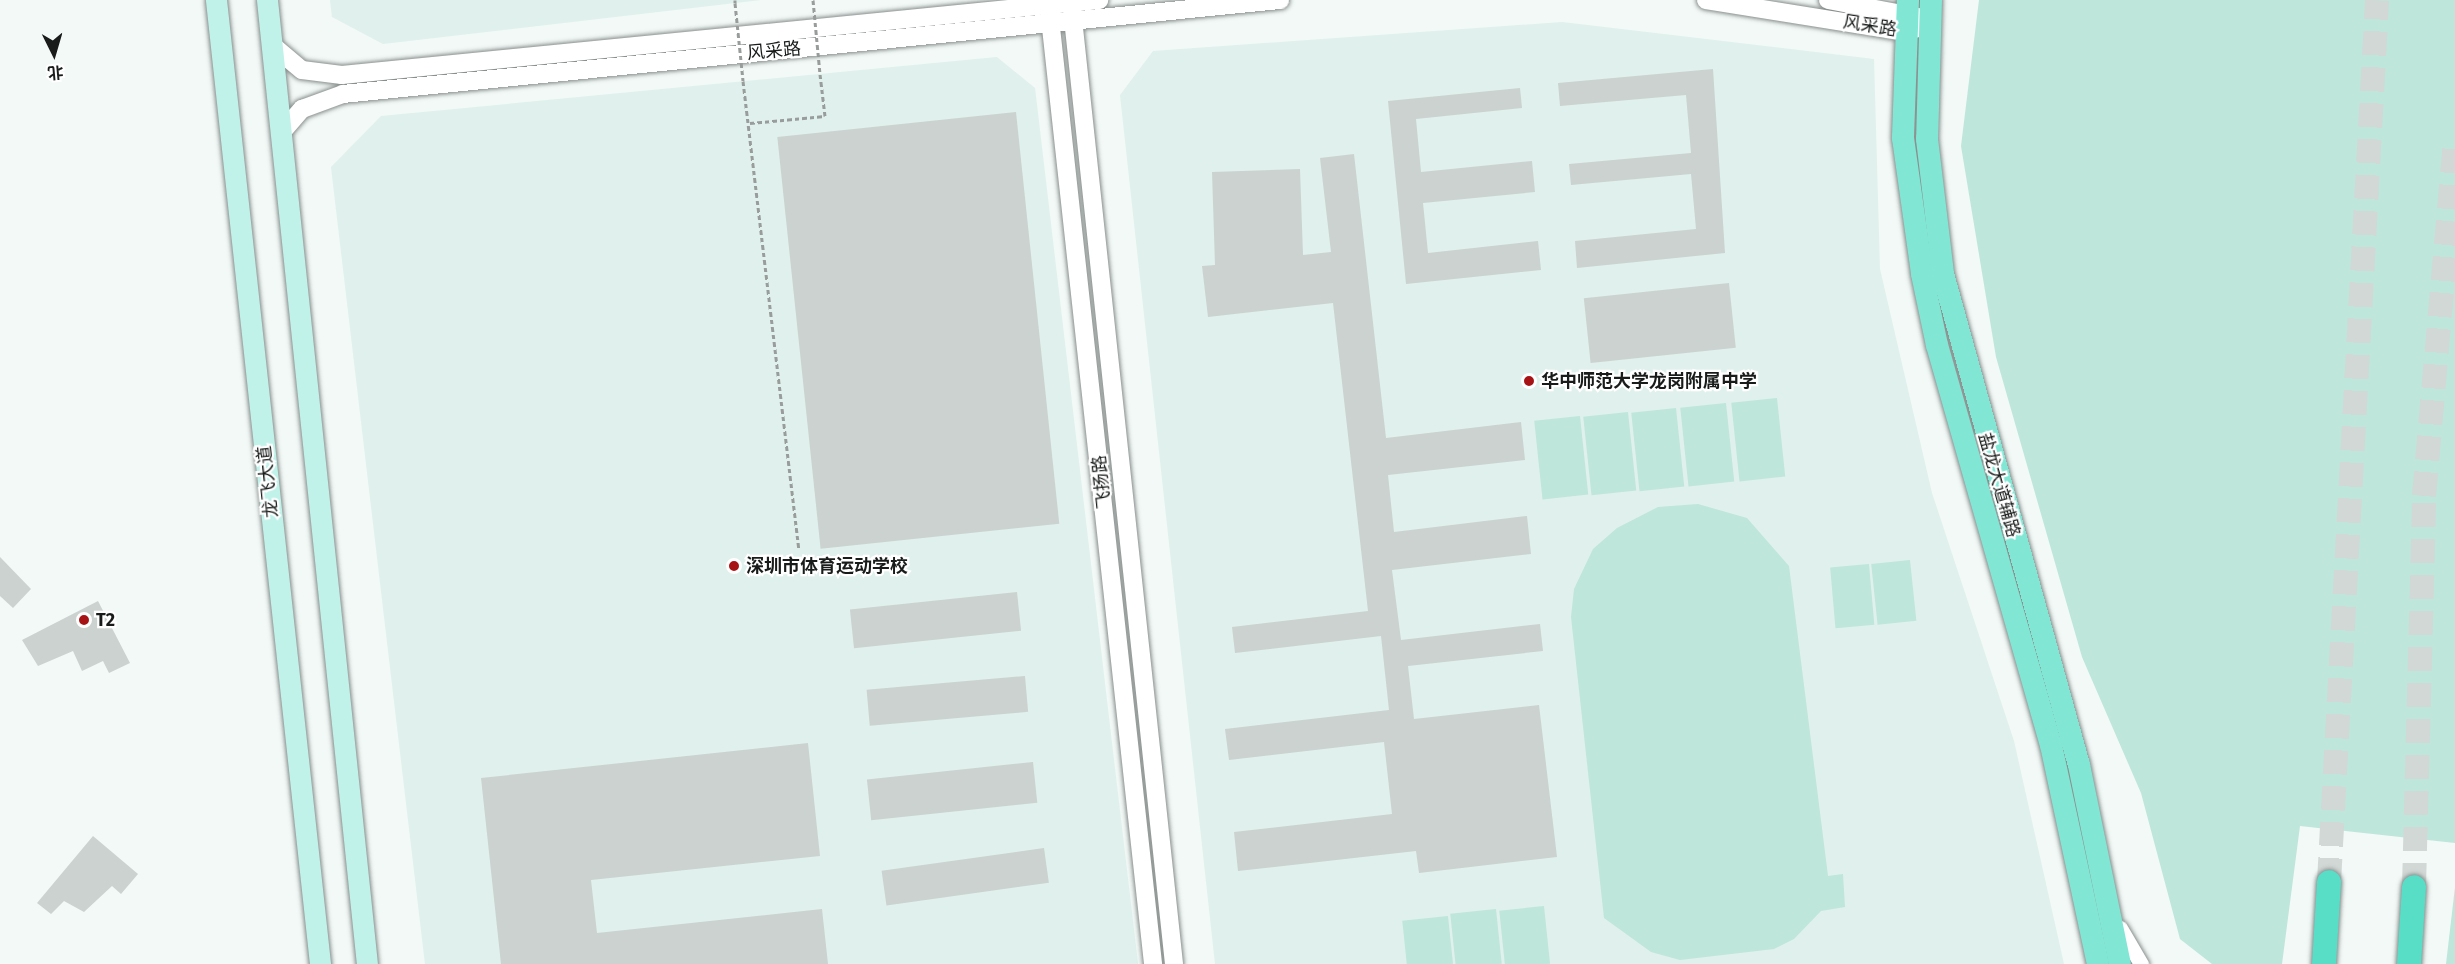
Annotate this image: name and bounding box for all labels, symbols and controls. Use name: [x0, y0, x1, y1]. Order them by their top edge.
street label: 风采路: [1842, 11, 1898, 41]
north arrow: [24, 24, 84, 84]
street label: 风采路: [746, 38, 802, 64]
text: 北: [47, 62, 64, 83]
place label: 华中师范大学龙岗附属中学: [1541, 370, 1757, 392]
marker: 华中师范大学龙岗附属中学: [1522, 374, 1536, 388]
street label: 盐龙大道辅路: [1974, 430, 2024, 540]
street label: 龙飞大道: [253, 445, 283, 519]
street label: 飞扬路: [1088, 454, 1116, 510]
place label: 深圳市体育运动学校: [746, 555, 908, 577]
marker: 深圳市体育运动学校: [727, 559, 741, 573]
place label: T2: [96, 609, 115, 631]
marker: T2: [77, 613, 91, 627]

